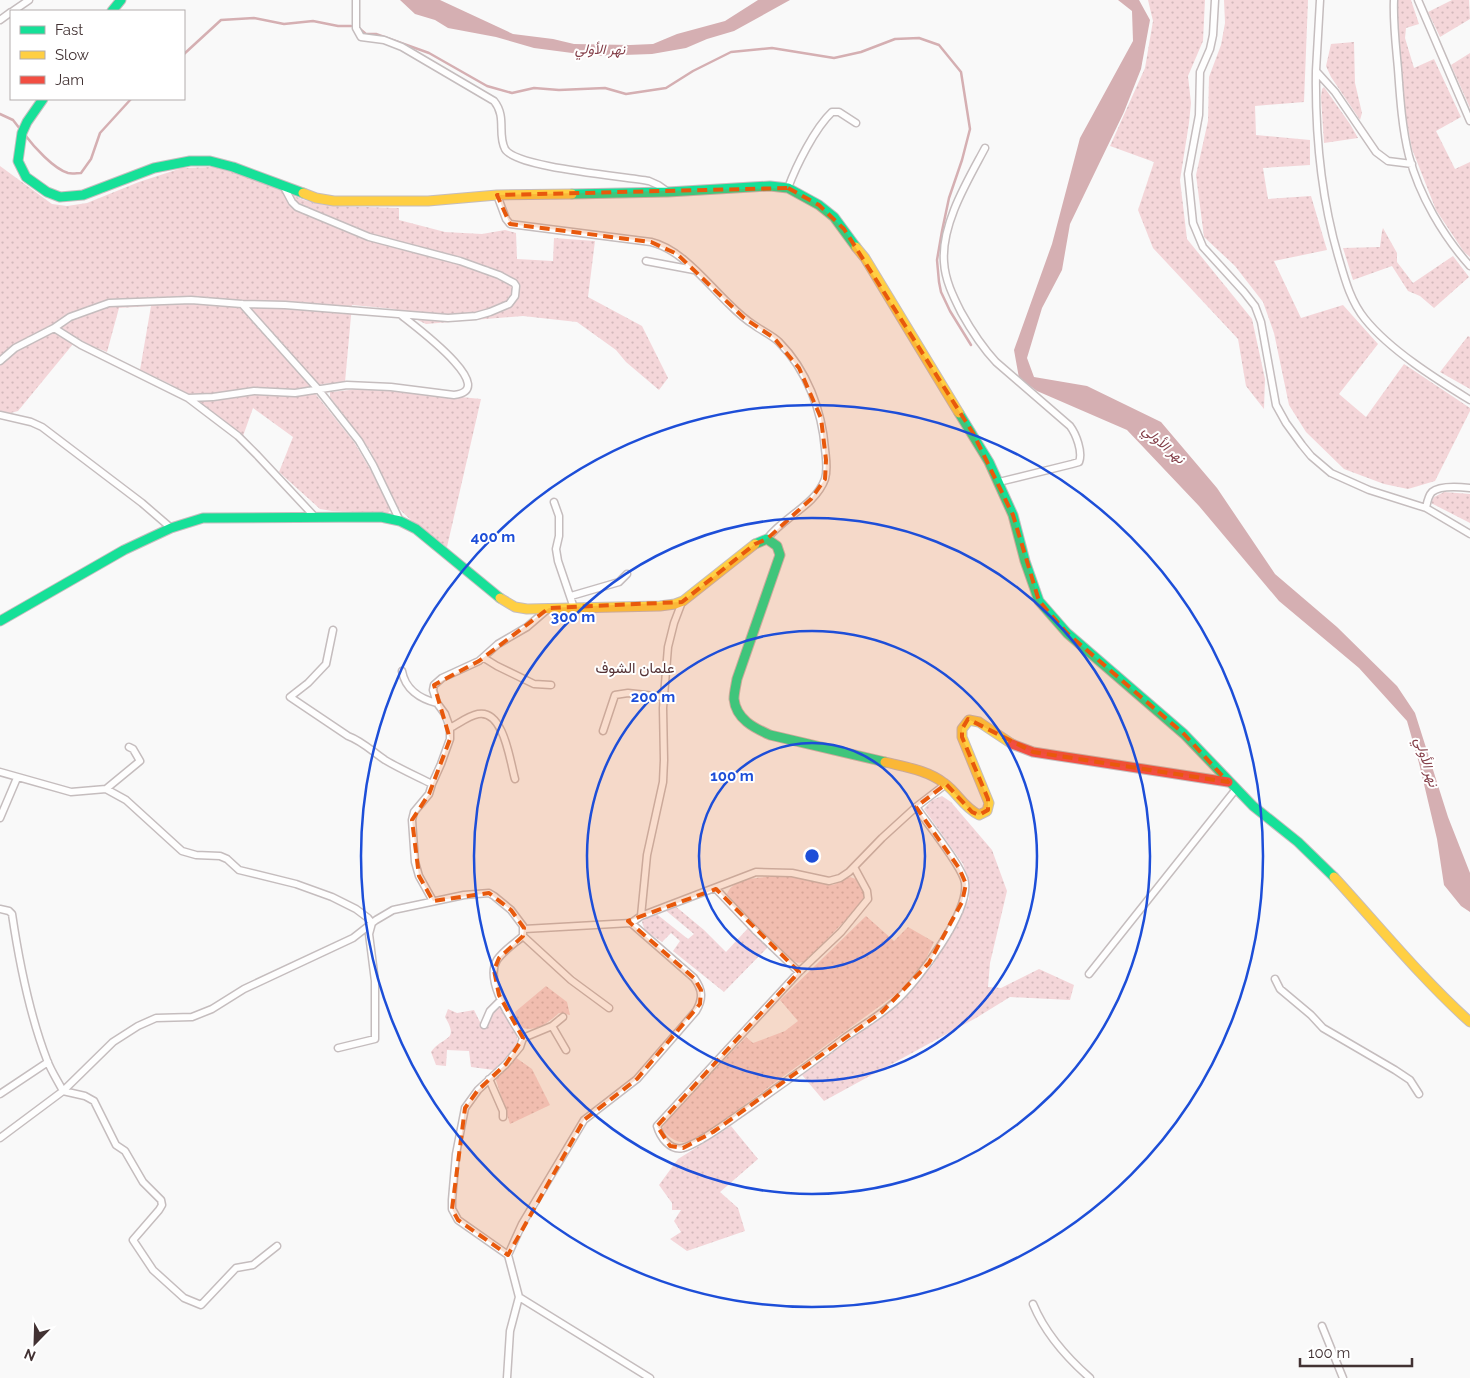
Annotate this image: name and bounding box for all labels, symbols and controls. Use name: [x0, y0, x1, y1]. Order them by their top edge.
legend: [10, 10, 185, 100]
text: Fast: [55, 21, 83, 39]
water label: نهر الأولي: [575, 41, 626, 61]
text: Slow: [55, 46, 89, 64]
text: Jam: [55, 71, 84, 89]
water label: نهر الأولي: [1137, 421, 1189, 470]
text: 400 m: [471, 528, 515, 546]
text: 300 m: [551, 608, 595, 626]
district label: علمان الشوف: [595, 659, 675, 677]
text: 200 m: [631, 688, 675, 706]
water label: نهر الأولي: [1408, 736, 1442, 791]
text: 100 m: [710, 767, 754, 785]
centre of rings: [803, 847, 821, 865]
north arrow: [10, 1318, 60, 1368]
scale bar: [1300, 1336, 1412, 1368]
text: 100 m: [1308, 1344, 1350, 1362]
text: N: [22, 1346, 38, 1364]

